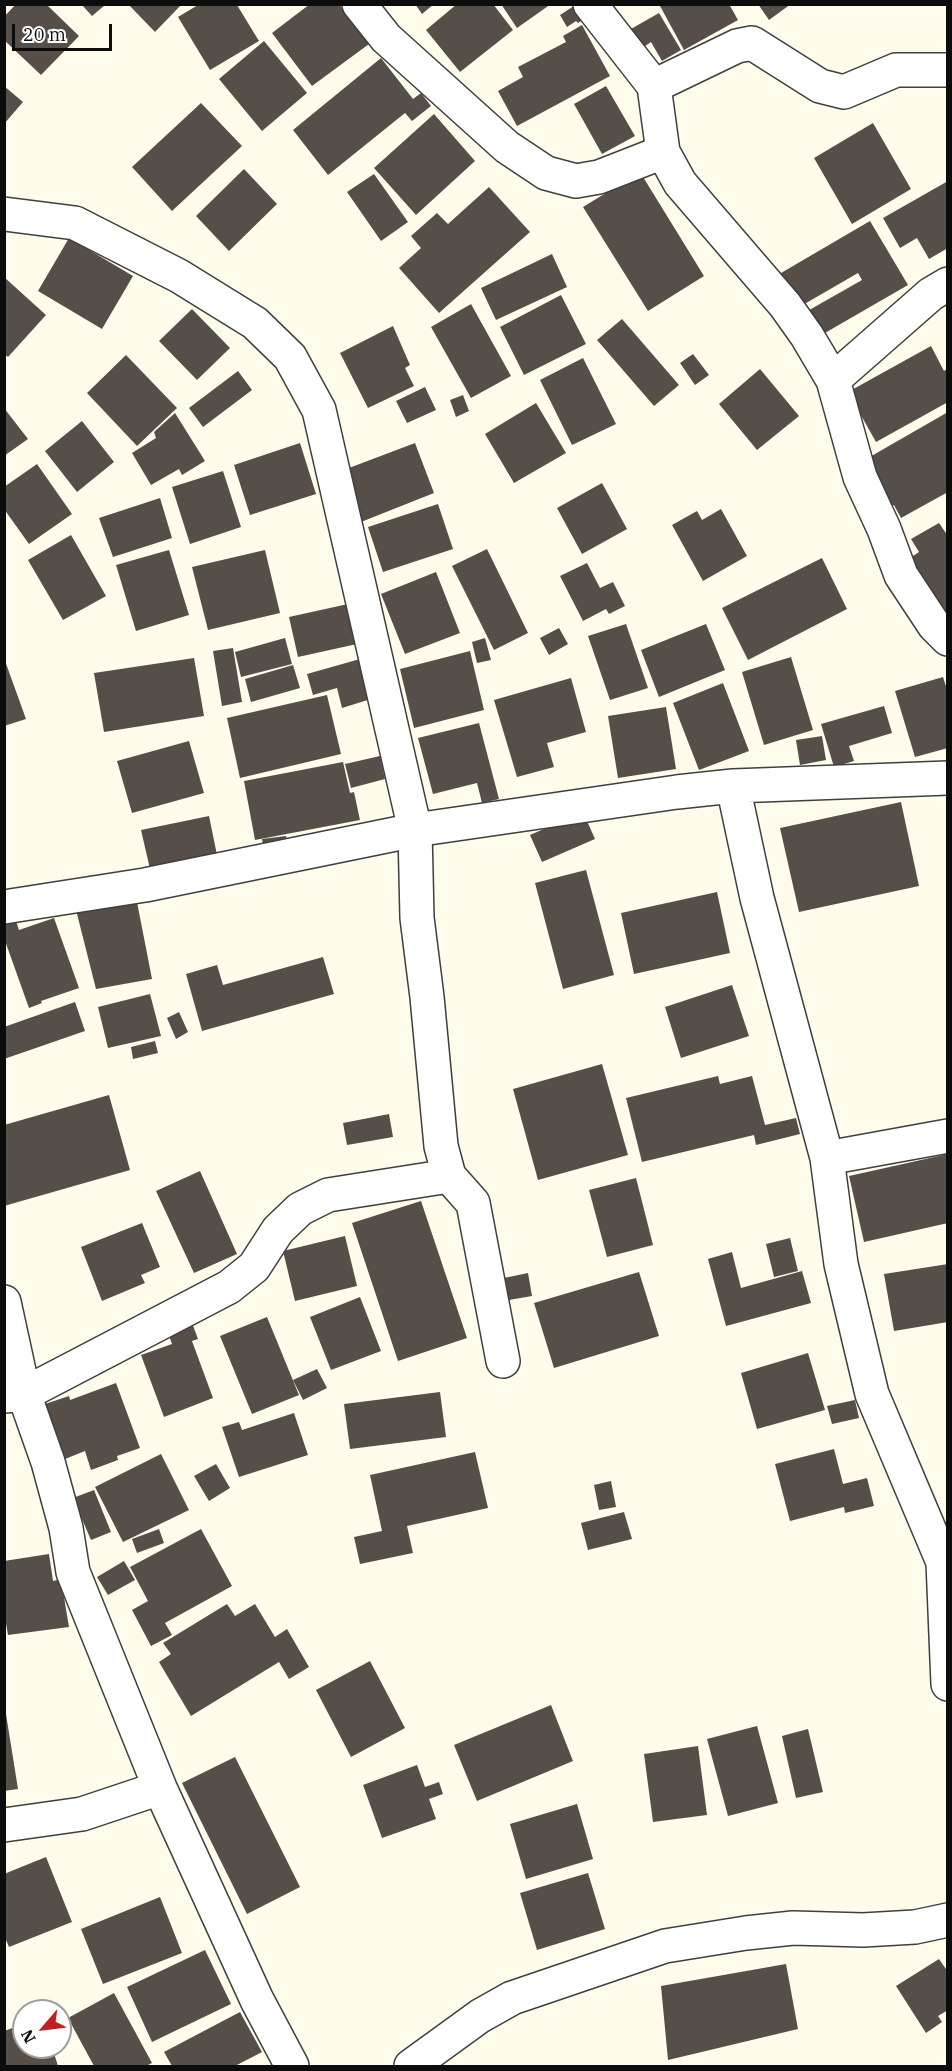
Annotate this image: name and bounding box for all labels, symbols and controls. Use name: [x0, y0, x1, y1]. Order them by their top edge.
scale bar: [15, 12, 116, 50]
text: 20 m: [23, 23, 66, 46]
north arrow: [12, 1999, 72, 2059]
text: N: [16, 2026, 40, 2047]

